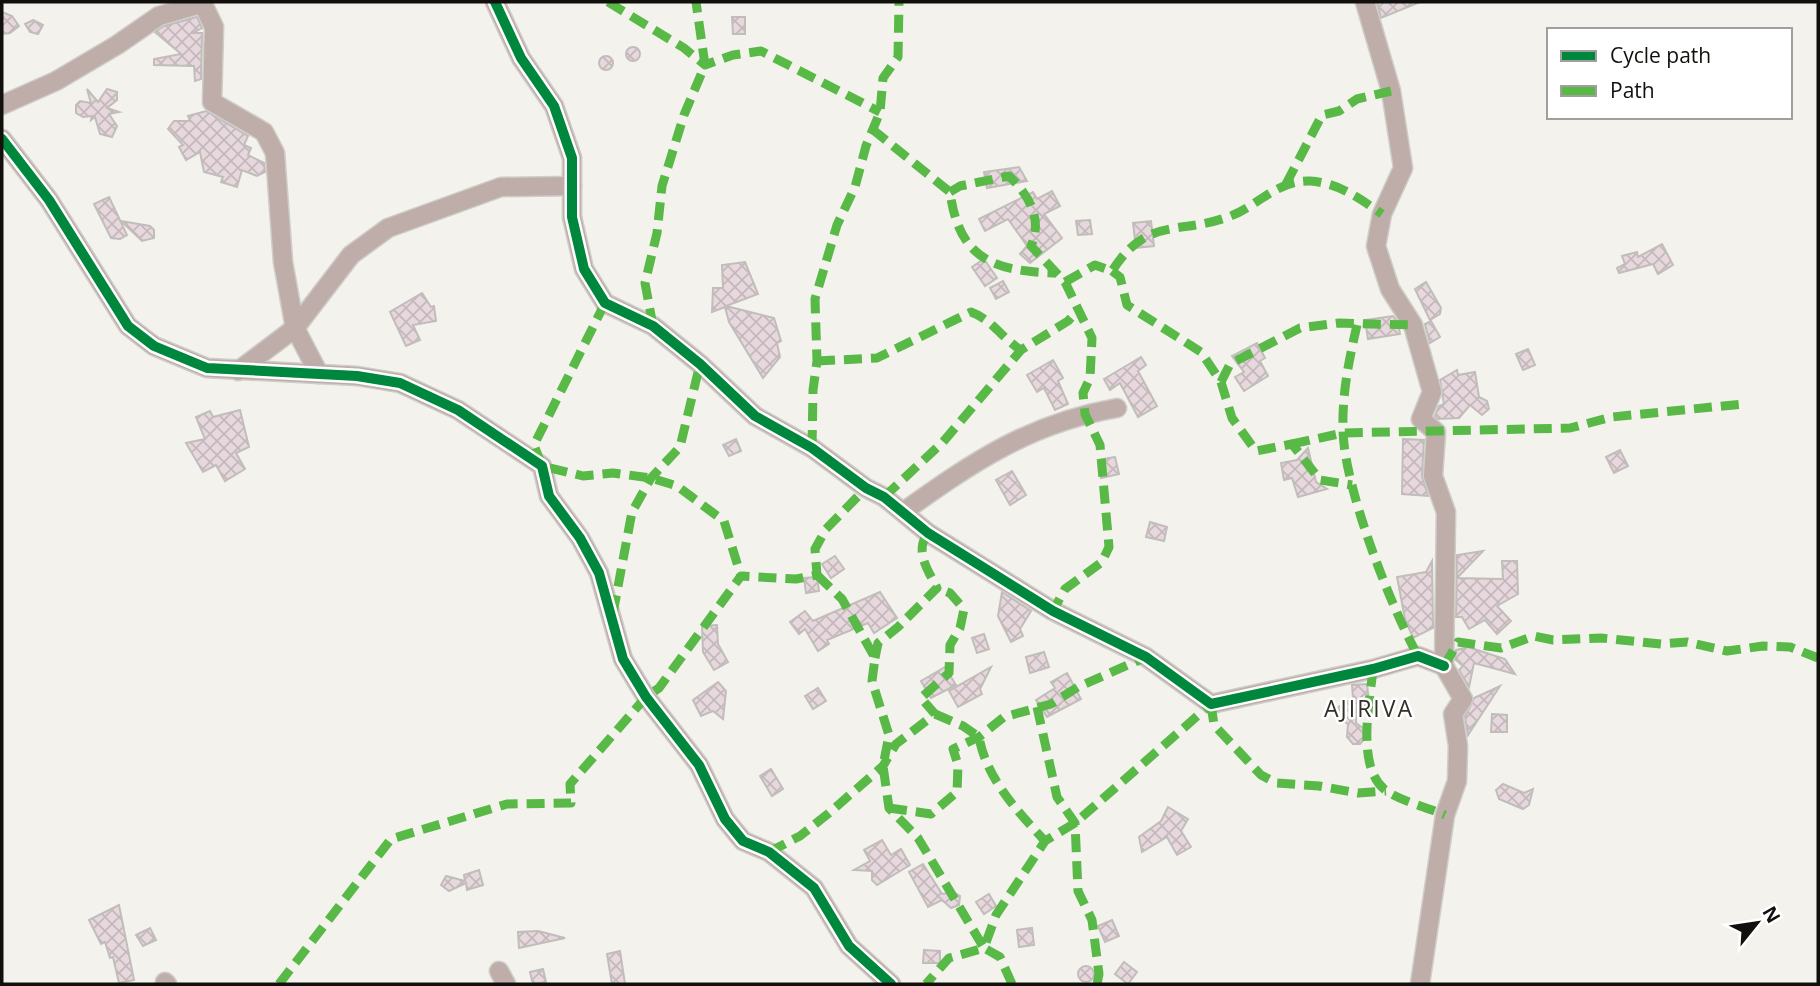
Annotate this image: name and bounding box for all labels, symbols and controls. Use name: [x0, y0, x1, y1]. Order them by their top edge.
legend: [1547, 28, 1792, 119]
text: Cycle path: [1610, 41, 1711, 69]
text: Path: [1610, 76, 1655, 104]
district label: AJIRIVA: [1324, 692, 1414, 724]
north arrow: [1722, 888, 1792, 958]
text: N: [1757, 901, 1787, 928]

